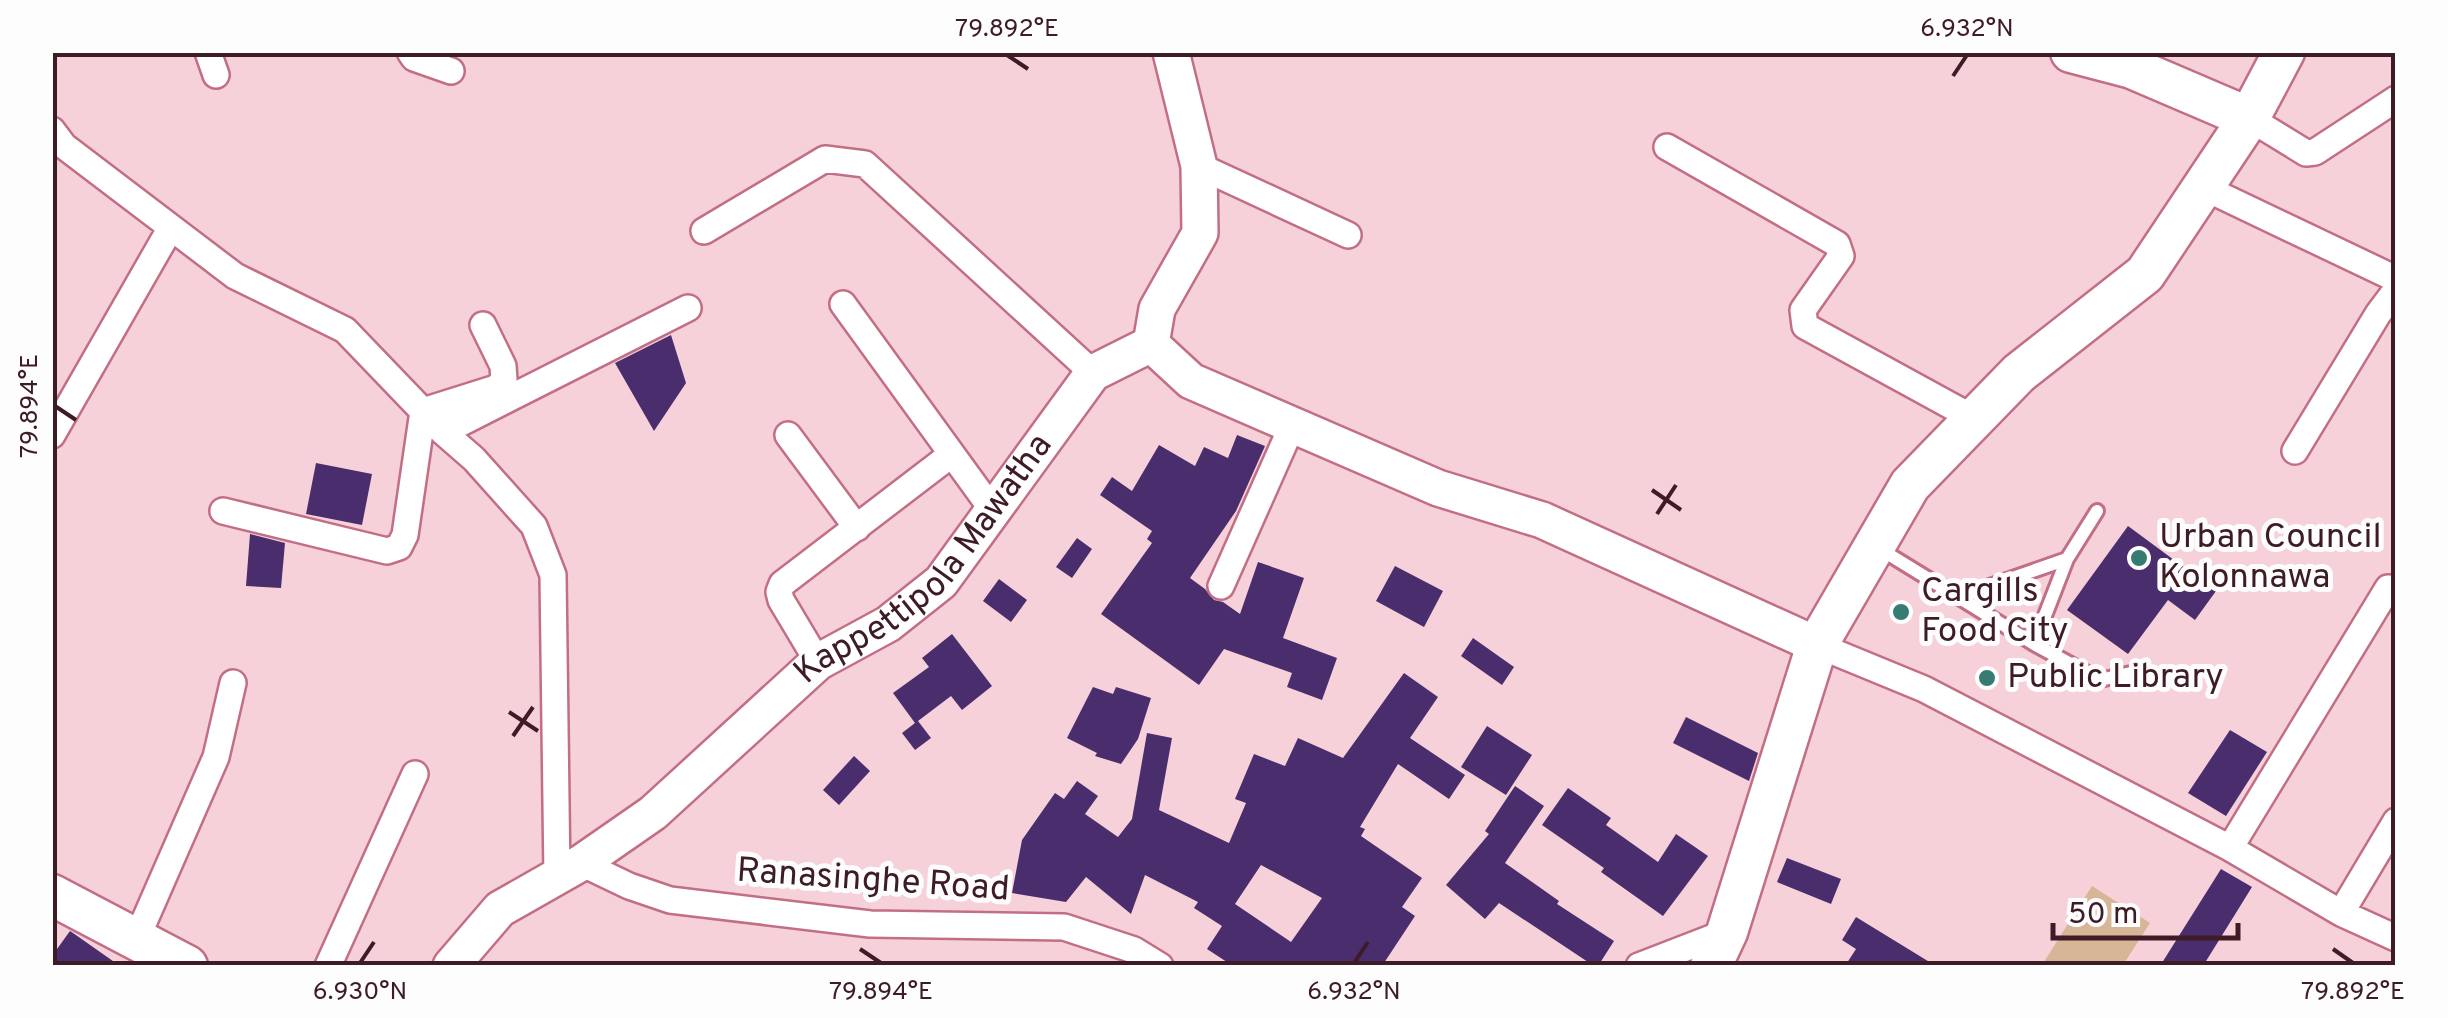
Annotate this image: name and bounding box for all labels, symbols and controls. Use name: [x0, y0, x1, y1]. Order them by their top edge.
text: 79.892°E: [955, 14, 1059, 46]
text: 6.932°N: [1920, 14, 2014, 46]
text: 79.894°E: [15, 354, 47, 458]
street label: Kappettipola Mawatha: [786, 426, 1063, 694]
place label: Urban Council Kolonnawa: [2159, 516, 2382, 600]
marker: Urban Council Kolonnawa: [2128, 547, 2150, 569]
place label: Cargills Food City: [1921, 570, 2069, 654]
marker: Cargills Food City: [1890, 601, 1912, 623]
place label: Public Library: [2007, 656, 2224, 700]
marker: Public Library: [1976, 667, 1998, 689]
street label: Ranasinghe Road: [735, 850, 1011, 912]
scale bar: [2053, 878, 2238, 940]
text: 50 m: [2068, 897, 2138, 934]
text: 6.930°N: [313, 977, 407, 1009]
text: 79.894°E: [829, 977, 933, 1009]
text: 6.932°N: [1307, 977, 1401, 1009]
text: 79.892°E: [2301, 977, 2405, 1009]

